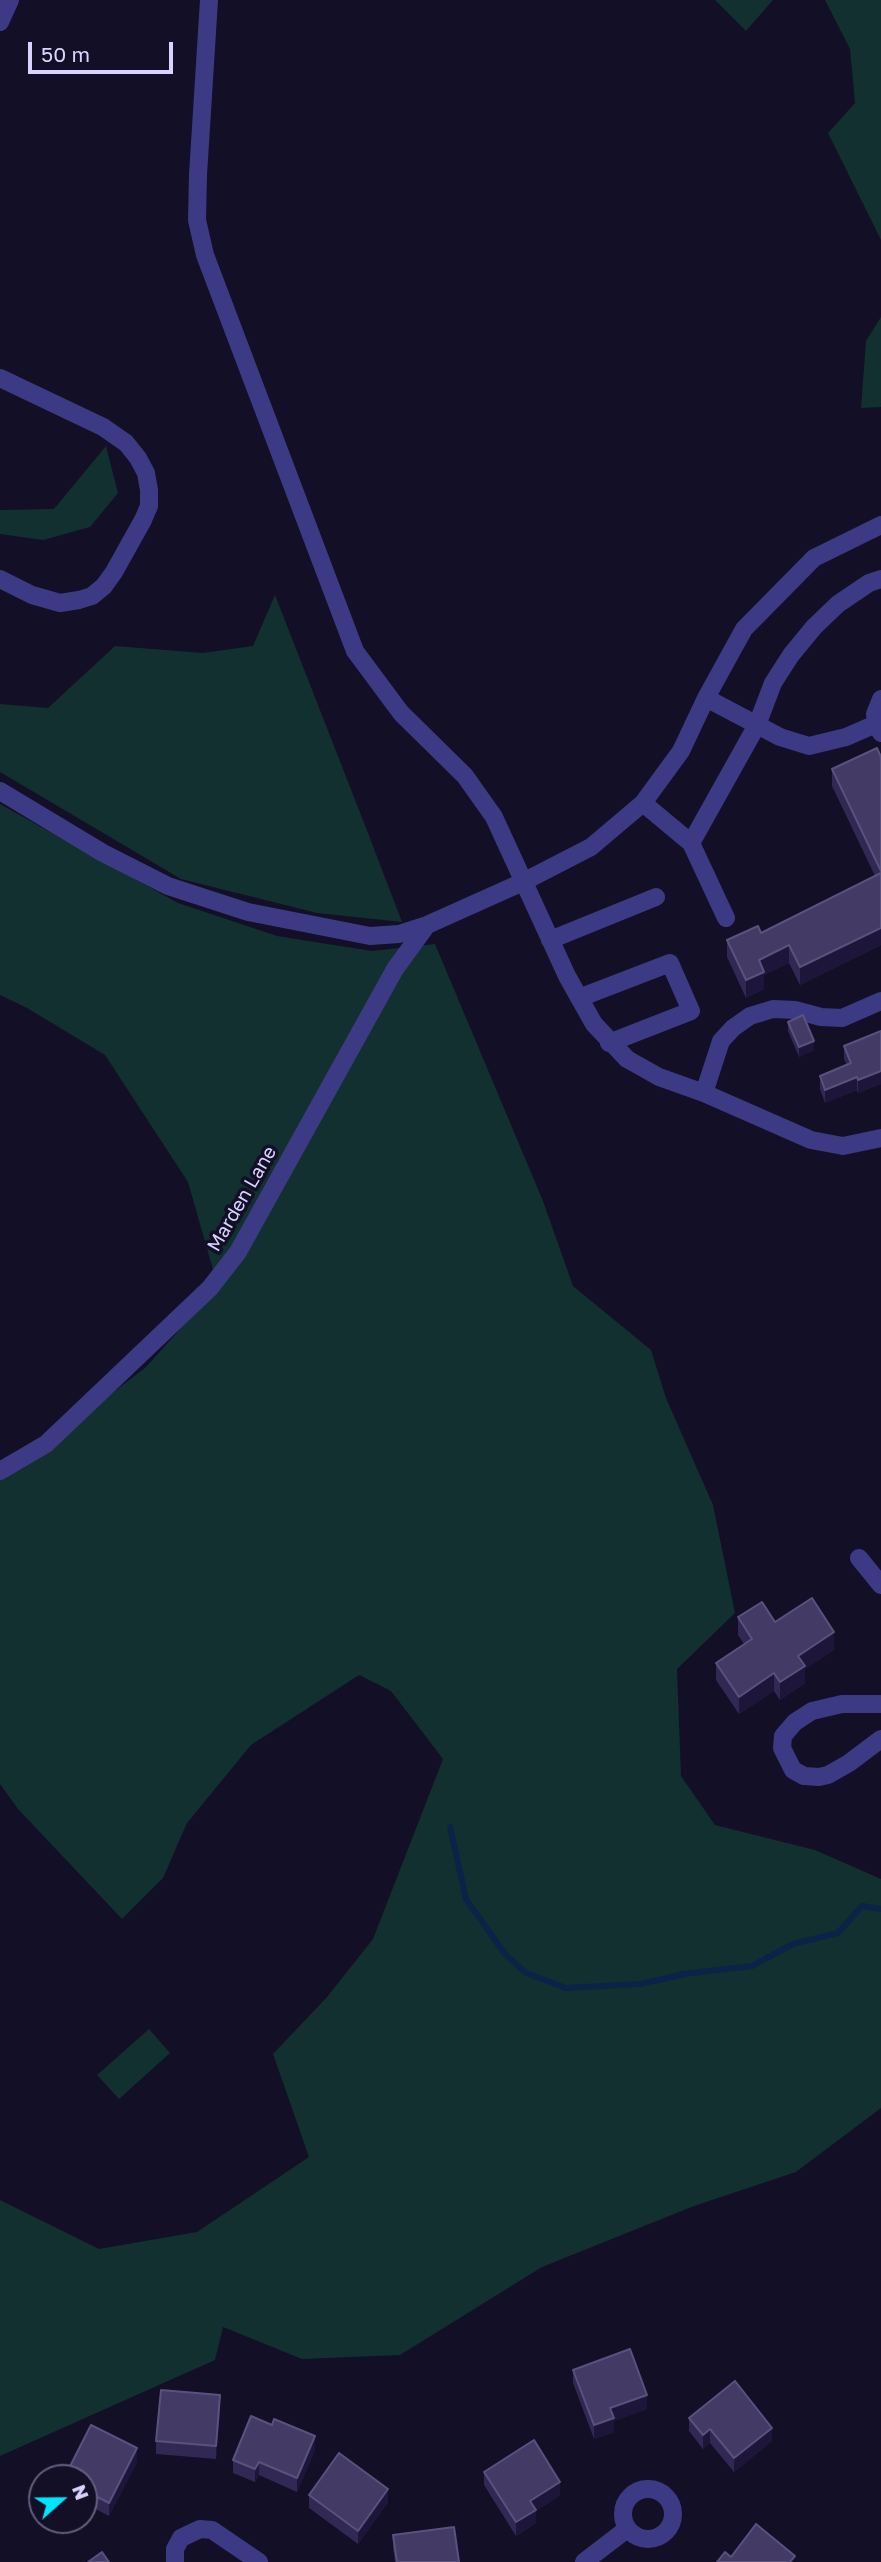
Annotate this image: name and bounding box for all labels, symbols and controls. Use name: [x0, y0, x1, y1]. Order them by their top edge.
scale bar: [32, 28, 177, 72]
text: 50 m: [41, 41, 90, 67]
street label: Marden Lane: [203, 1142, 281, 1256]
north arrow: [28, 2464, 98, 2534]
text: N: [68, 2481, 95, 2503]

